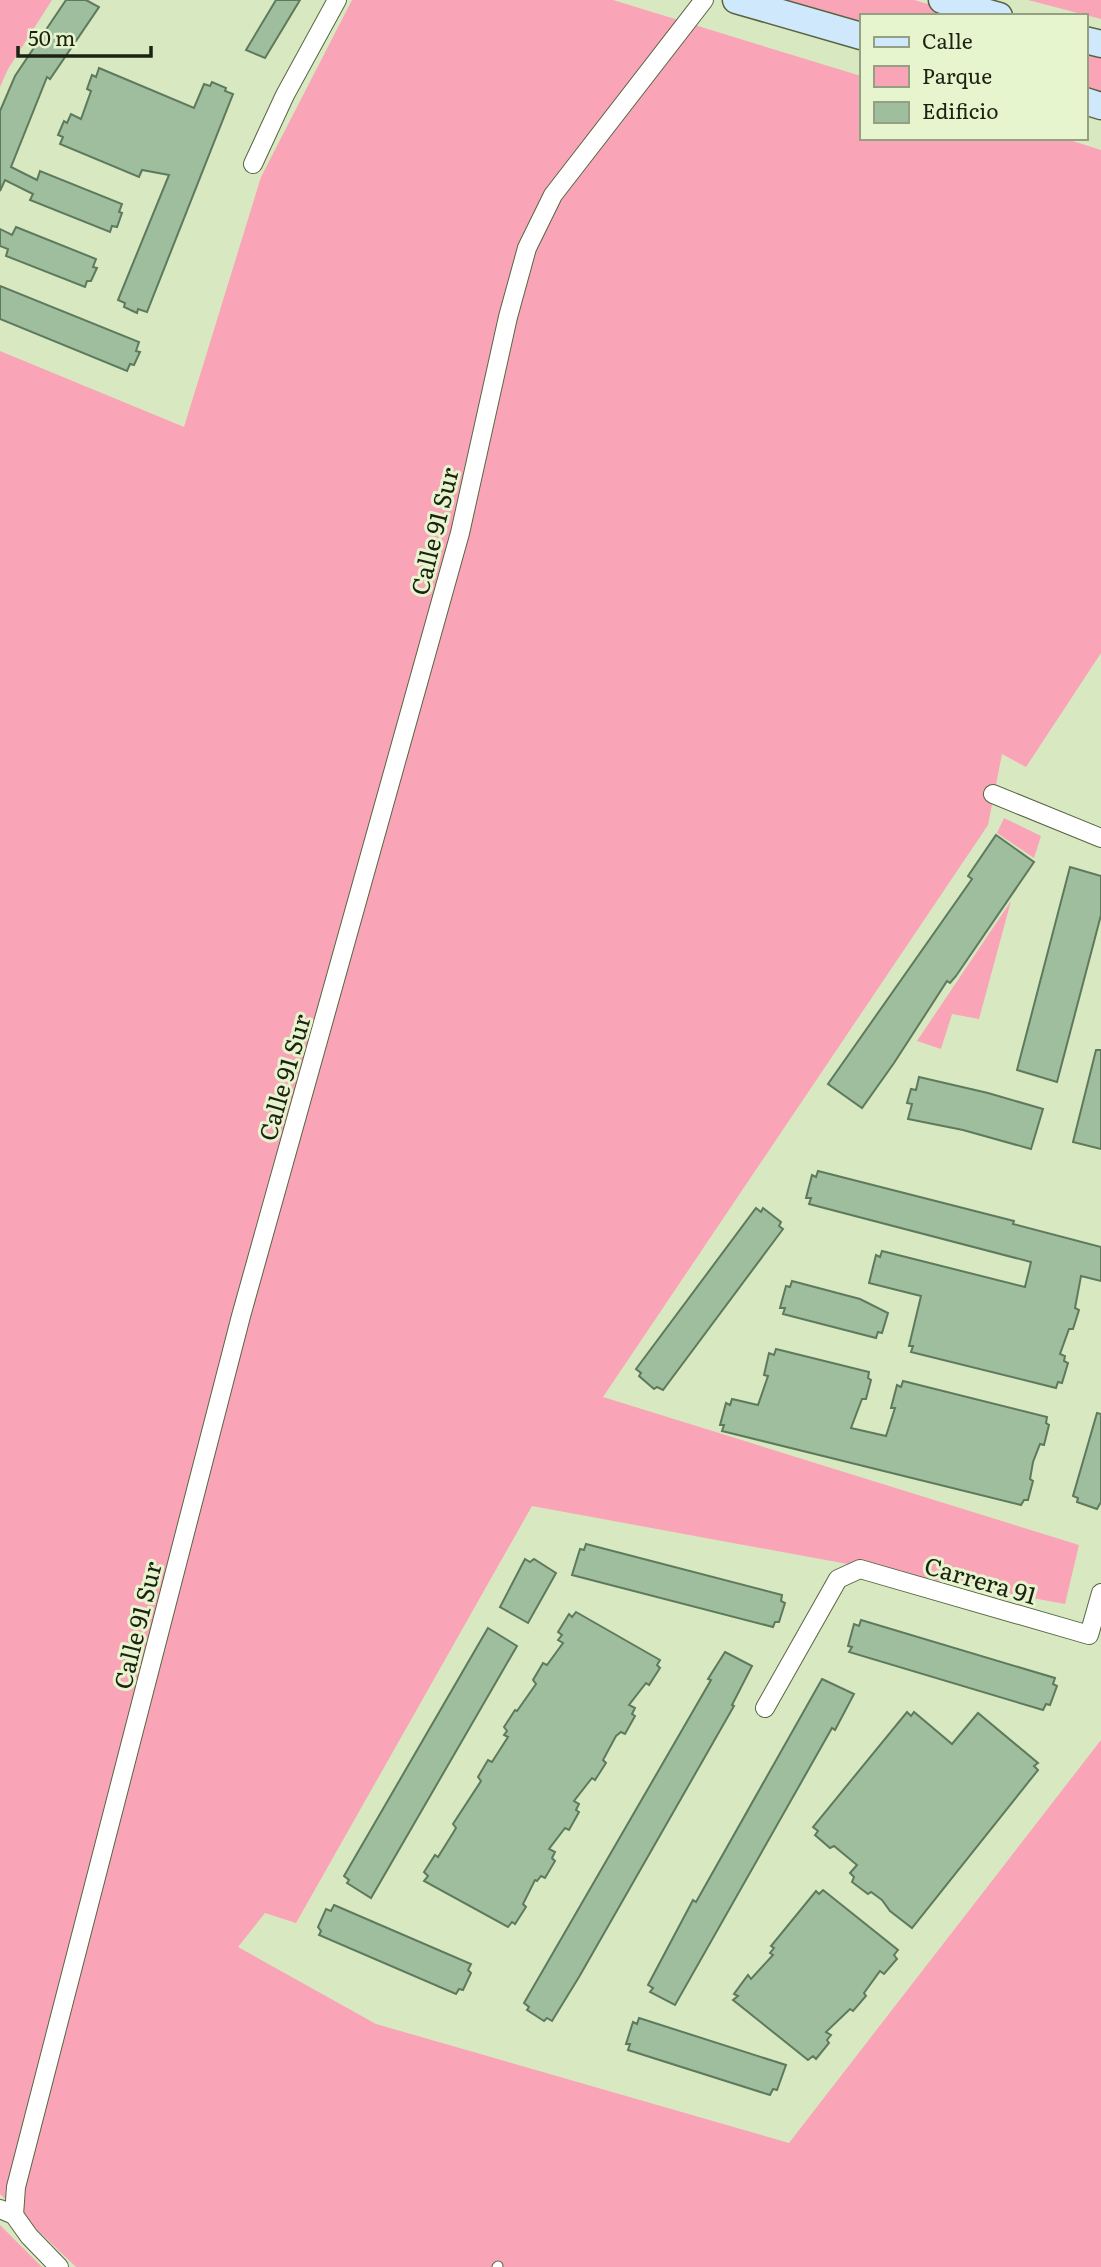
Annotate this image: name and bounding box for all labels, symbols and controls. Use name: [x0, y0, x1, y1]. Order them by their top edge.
scale bar: [18, 14, 150, 58]
legend: [860, 14, 1087, 140]
text: 50 m: [28, 21, 75, 52]
text: Calle: [922, 24, 973, 55]
text: Parque: [922, 59, 992, 90]
text: Edificio: [922, 94, 998, 125]
street label: Calle 91 Sur: [400, 463, 466, 598]
street label: Calle 91 Sur: [248, 1009, 318, 1144]
street label: Carrera 91: [921, 1546, 1041, 1612]
street label: Calle 91 Sur: [103, 1557, 169, 1692]

